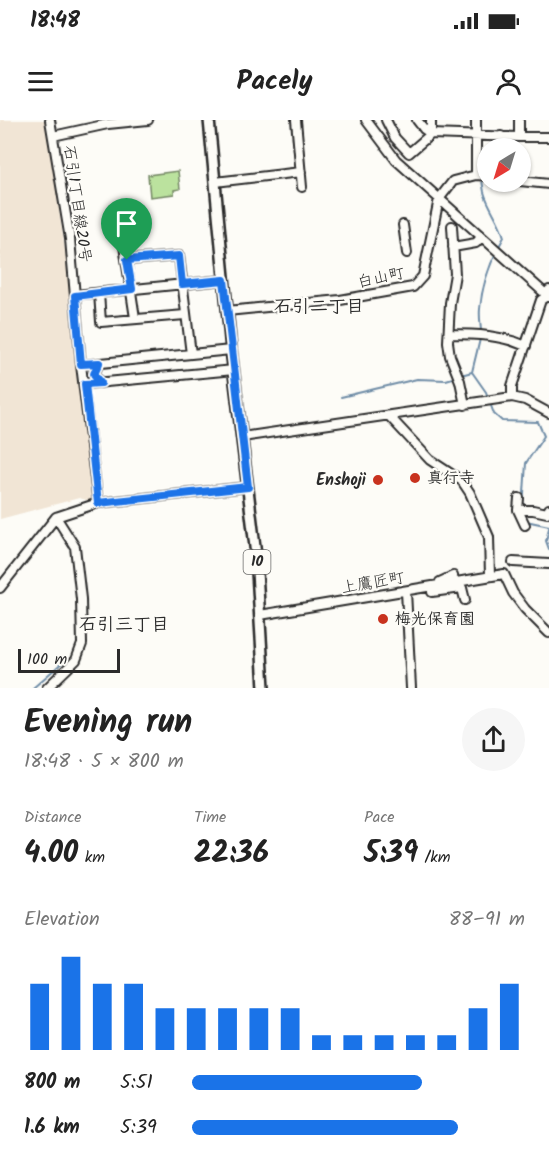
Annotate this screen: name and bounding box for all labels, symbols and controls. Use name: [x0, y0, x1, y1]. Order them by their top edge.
text: 18:48: [30, 4, 80, 39]
text: Pacely: [236, 60, 313, 103]
icon: menu: [24, 65, 57, 98]
icon: person: [492, 65, 525, 98]
north arrow: [477, 138, 531, 192]
map controls: [477, 138, 531, 192]
street label: 石引1丁目線20号: [56, 144, 98, 264]
pin: [101, 198, 152, 260]
icon: arrive: [110, 207, 143, 240]
street label: 白山町: [355, 261, 407, 295]
district label: 石引二丁目: [274, 293, 364, 322]
place label: 真行寺: [427, 466, 475, 491]
place label: Enshoji: [316, 468, 367, 493]
marker: 真行寺: [408, 471, 422, 485]
marker: Enshoji: [371, 473, 385, 487]
road number: 10: [244, 550, 270, 574]
street label: 上鷹匠町: [339, 565, 407, 601]
place label: 梅光保育園: [395, 607, 475, 632]
district label: 石引三丁目: [79, 611, 169, 640]
marker: 梅光保育園: [376, 612, 390, 626]
scale bar: [18, 646, 120, 674]
text: 100 m: [27, 647, 67, 672]
text: Evening run: [24, 697, 192, 750]
button: share: [462, 708, 525, 771]
text: 18:48 · 5 × 800 m: [24, 746, 184, 778]
text: Distance: [24, 805, 82, 830]
text: Time: [194, 805, 226, 830]
text: Pace: [364, 805, 395, 830]
text: 4.00: [24, 830, 78, 878]
text: 22:36: [194, 830, 269, 878]
text: 5:39: [364, 830, 418, 878]
text: km: [78, 845, 105, 870]
text: /km: [418, 845, 450, 870]
text: Elevation: [24, 904, 100, 936]
text: 88–91 m: [449, 904, 525, 936]
text: 800 m: [24, 1067, 80, 1099]
text: 5:51: [120, 1067, 153, 1099]
text: 1.6 km: [24, 1112, 80, 1144]
text: 5:39: [120, 1112, 157, 1144]

